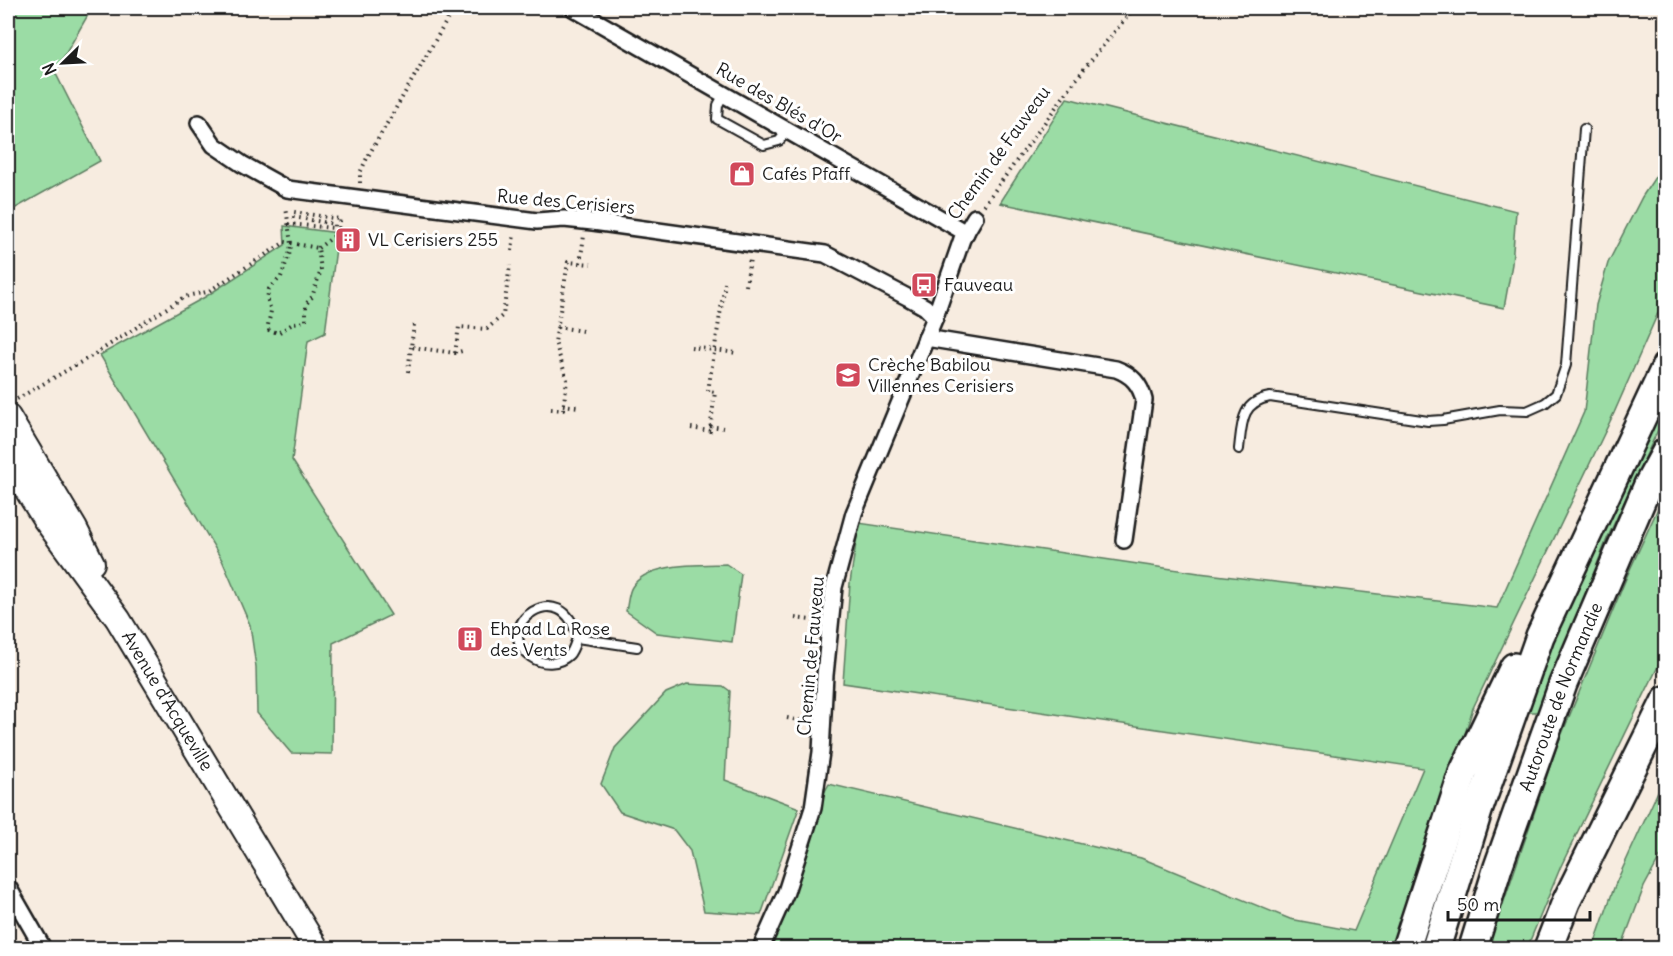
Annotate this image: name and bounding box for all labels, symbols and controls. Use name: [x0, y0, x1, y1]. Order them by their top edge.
north arrow: [33, 33, 93, 93]
street label: Rue des Blés d'Or: [712, 57, 847, 148]
text: N: [38, 60, 61, 78]
street label: Chemin de Fauveau: [942, 81, 1055, 224]
shop icon: Cafés Pfaff: [727, 159, 757, 189]
place label: Cafés Pfaff: [762, 162, 851, 185]
street label: Rue des Cerisiers: [496, 184, 636, 219]
building icon: VL Cerisiers 255: [333, 225, 363, 255]
place label: VL Cerisiers 255: [368, 228, 498, 251]
bus stop icon: Fauveau: [909, 270, 939, 300]
place label: Fauveau: [944, 273, 1013, 296]
place label: Crèche Babilou Villennes Cerisiers: [868, 353, 1014, 397]
school or university icon: Crèche Babilou Villennes Cerisiers: [833, 360, 863, 390]
street label: Chemin de Fauveau: [792, 575, 829, 737]
street label: Autoroute de Normandie: [1514, 599, 1608, 795]
place label: Ehpad La Rose des Vents: [490, 617, 610, 661]
building icon: Ehpad La Rose des Vents: [455, 624, 485, 654]
street label: Avenue d'Acqueville: [117, 627, 219, 775]
scale bar: [1448, 884, 1590, 922]
text: 50 m: [1457, 893, 1499, 916]

